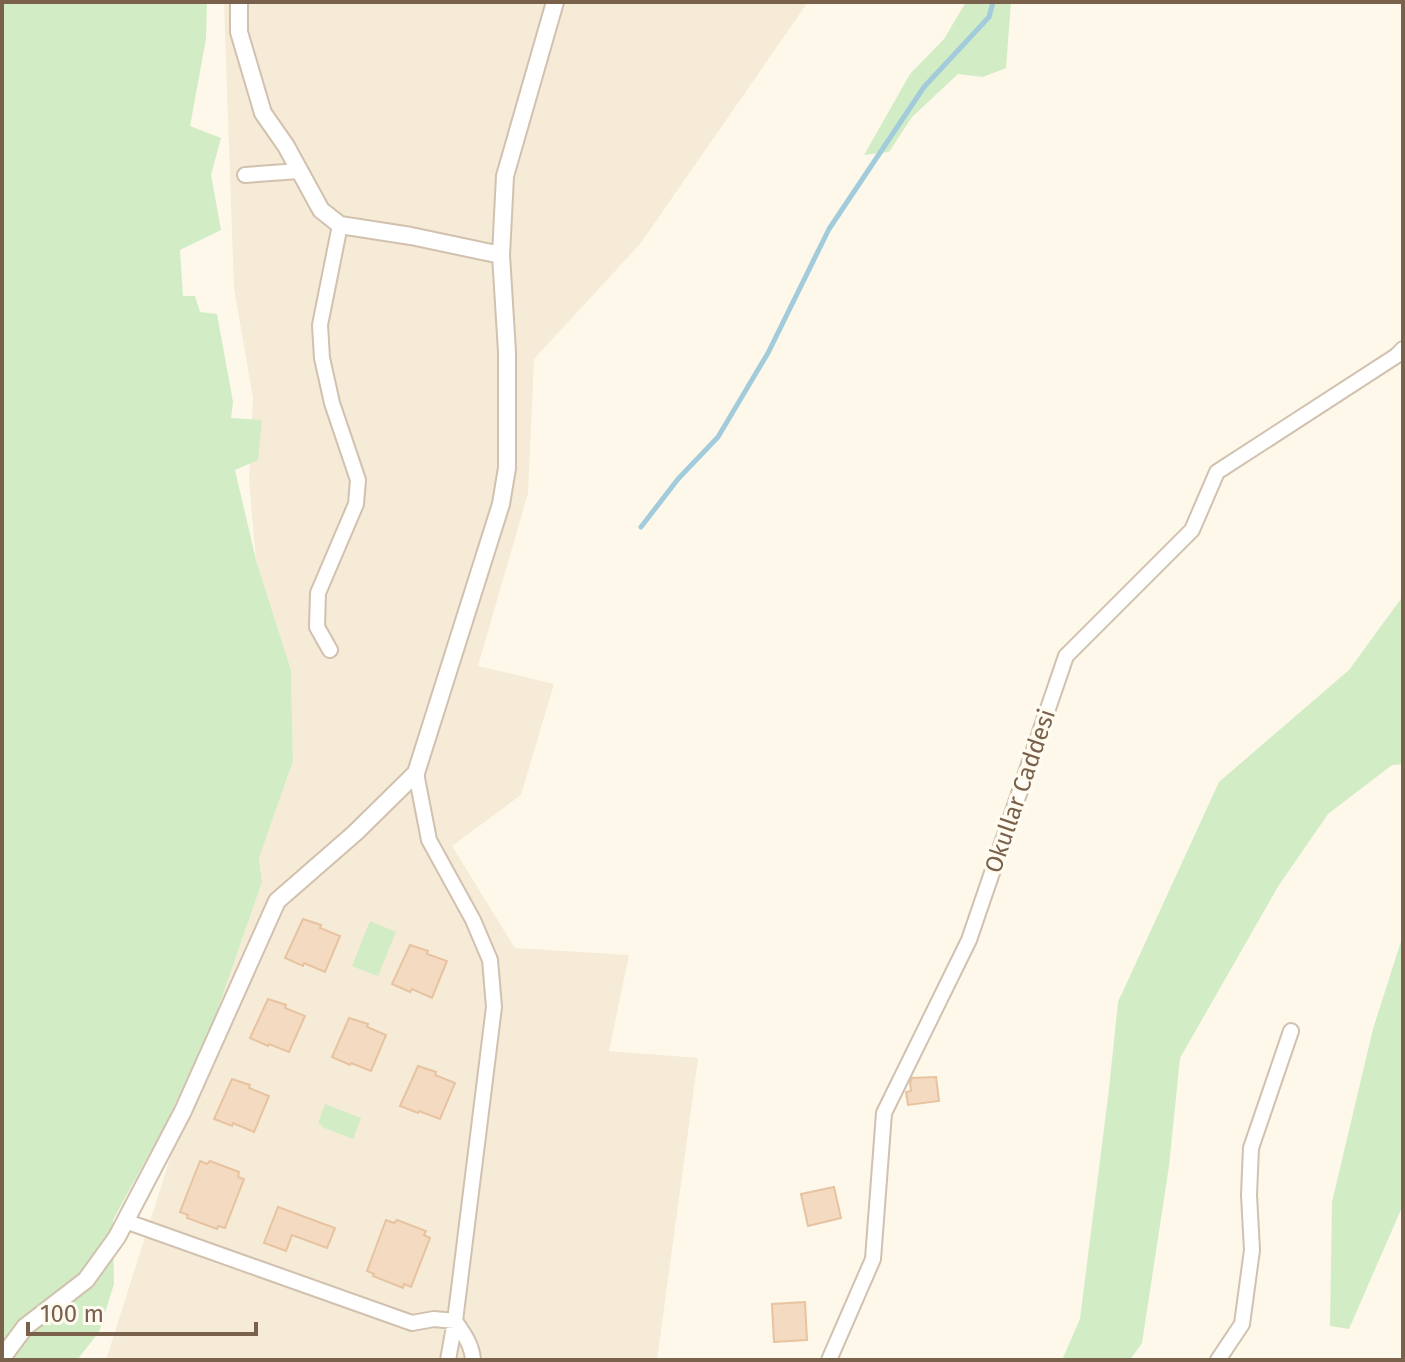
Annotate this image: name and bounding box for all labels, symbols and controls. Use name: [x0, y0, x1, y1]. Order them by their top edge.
street label: Okullar Caddesi: [979, 705, 1061, 877]
scale bar: [28, 1286, 256, 1336]
text: 100 m: [40, 1300, 104, 1328]

